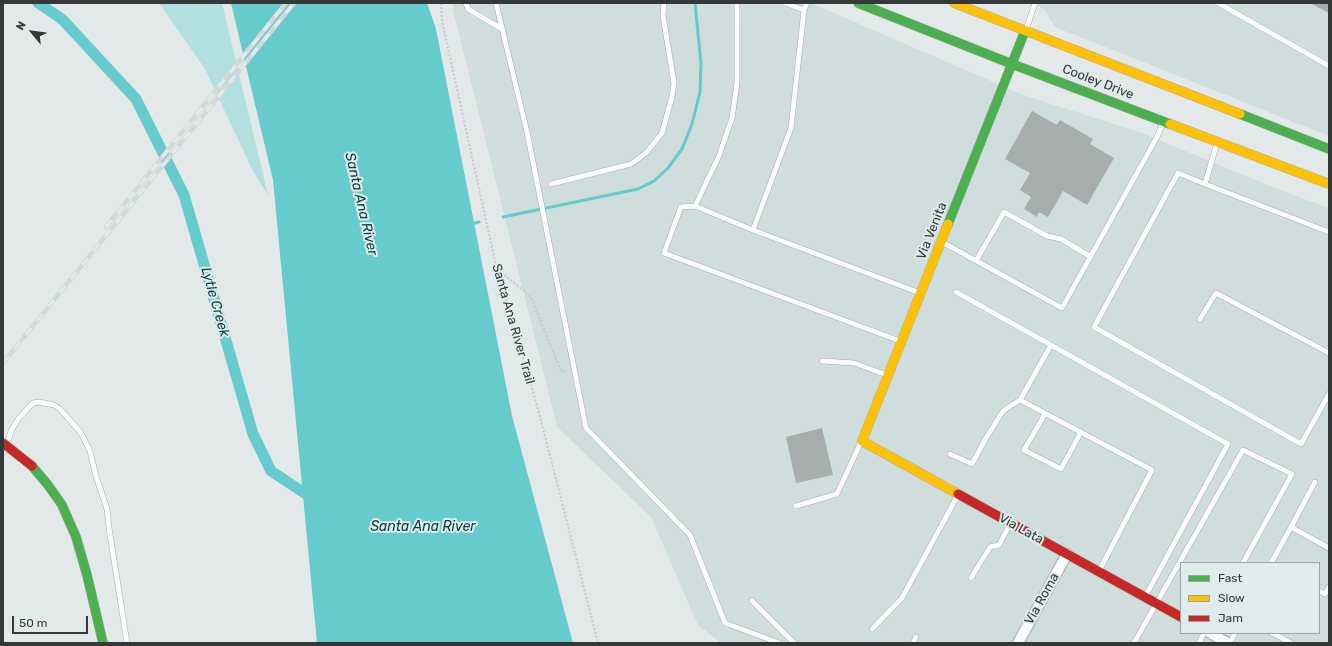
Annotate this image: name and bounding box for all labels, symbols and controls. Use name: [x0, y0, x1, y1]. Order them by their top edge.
north arrow: [12, 12, 52, 52]
text: N: [13, 19, 29, 33]
street label: Cooley Drive: [1060, 61, 1136, 103]
water label: Santa Ana River: [341, 151, 381, 257]
street label: Via Venita: [913, 200, 951, 262]
street label: Santa Ana River Trail: [488, 262, 538, 386]
water label: Lytle Creek: [197, 265, 233, 339]
street label: Via Lata: [996, 510, 1046, 548]
water label: Santa Ana River: [370, 519, 476, 535]
legend: [1180, 562, 1320, 634]
street label: Via Roma: [1021, 570, 1063, 628]
text: Fast: [1218, 571, 1242, 585]
text: Slow: [1218, 591, 1245, 605]
scale bar: [14, 608, 90, 634]
text: Jam: [1218, 611, 1243, 625]
text: 50 m: [19, 616, 47, 630]

